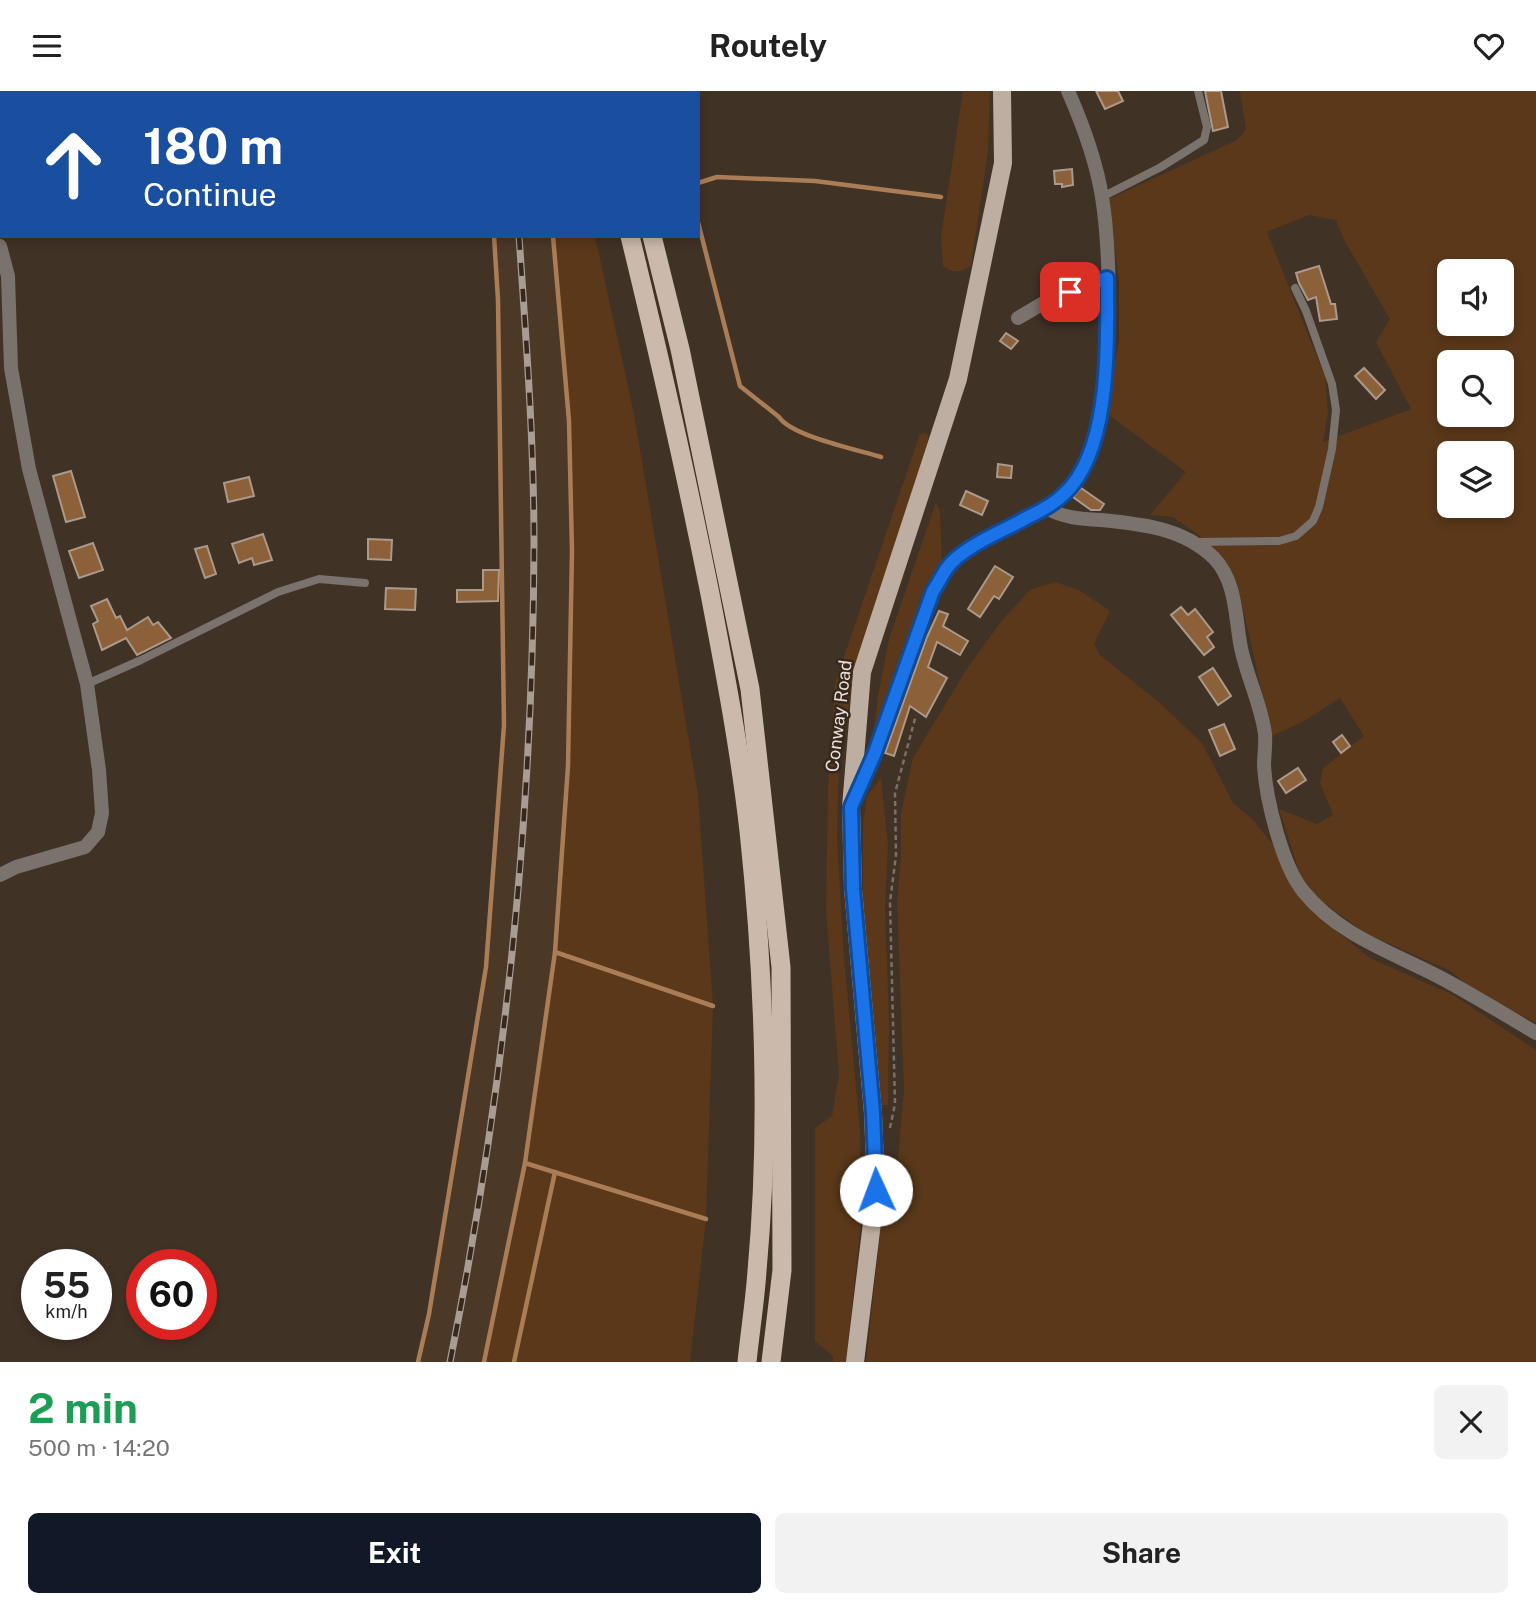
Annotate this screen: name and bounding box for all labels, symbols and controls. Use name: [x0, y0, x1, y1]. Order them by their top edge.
icon: menu: [28, 27, 66, 65]
text: Routely: [709, 27, 827, 64]
icon: heart: [1470, 27, 1508, 65]
text: 180 m: [143, 117, 283, 175]
icon: ahead: [28, 119, 119, 210]
text: Continue: [143, 176, 277, 213]
map controls: [1437, 259, 1514, 518]
button: sound: [1437, 259, 1514, 336]
pin: [1040, 262, 1100, 322]
icon: arrive: [1051, 273, 1089, 311]
button: search: [1437, 350, 1514, 427]
button: layers: [1437, 441, 1514, 518]
street label: Conway Road: [821, 659, 856, 773]
position arrow: [839, 1153, 913, 1227]
speed limit sign: 60: [126, 1249, 217, 1340]
text: 55: [43, 1265, 90, 1306]
text: km/h: [45, 1301, 88, 1322]
text: 2 min: [28, 1383, 138, 1432]
button: close: [1434, 1385, 1508, 1459]
text: 500 m · 14:20: [28, 1434, 170, 1461]
button: Exit: [28, 1513, 761, 1593]
button: Share: [775, 1513, 1508, 1593]

